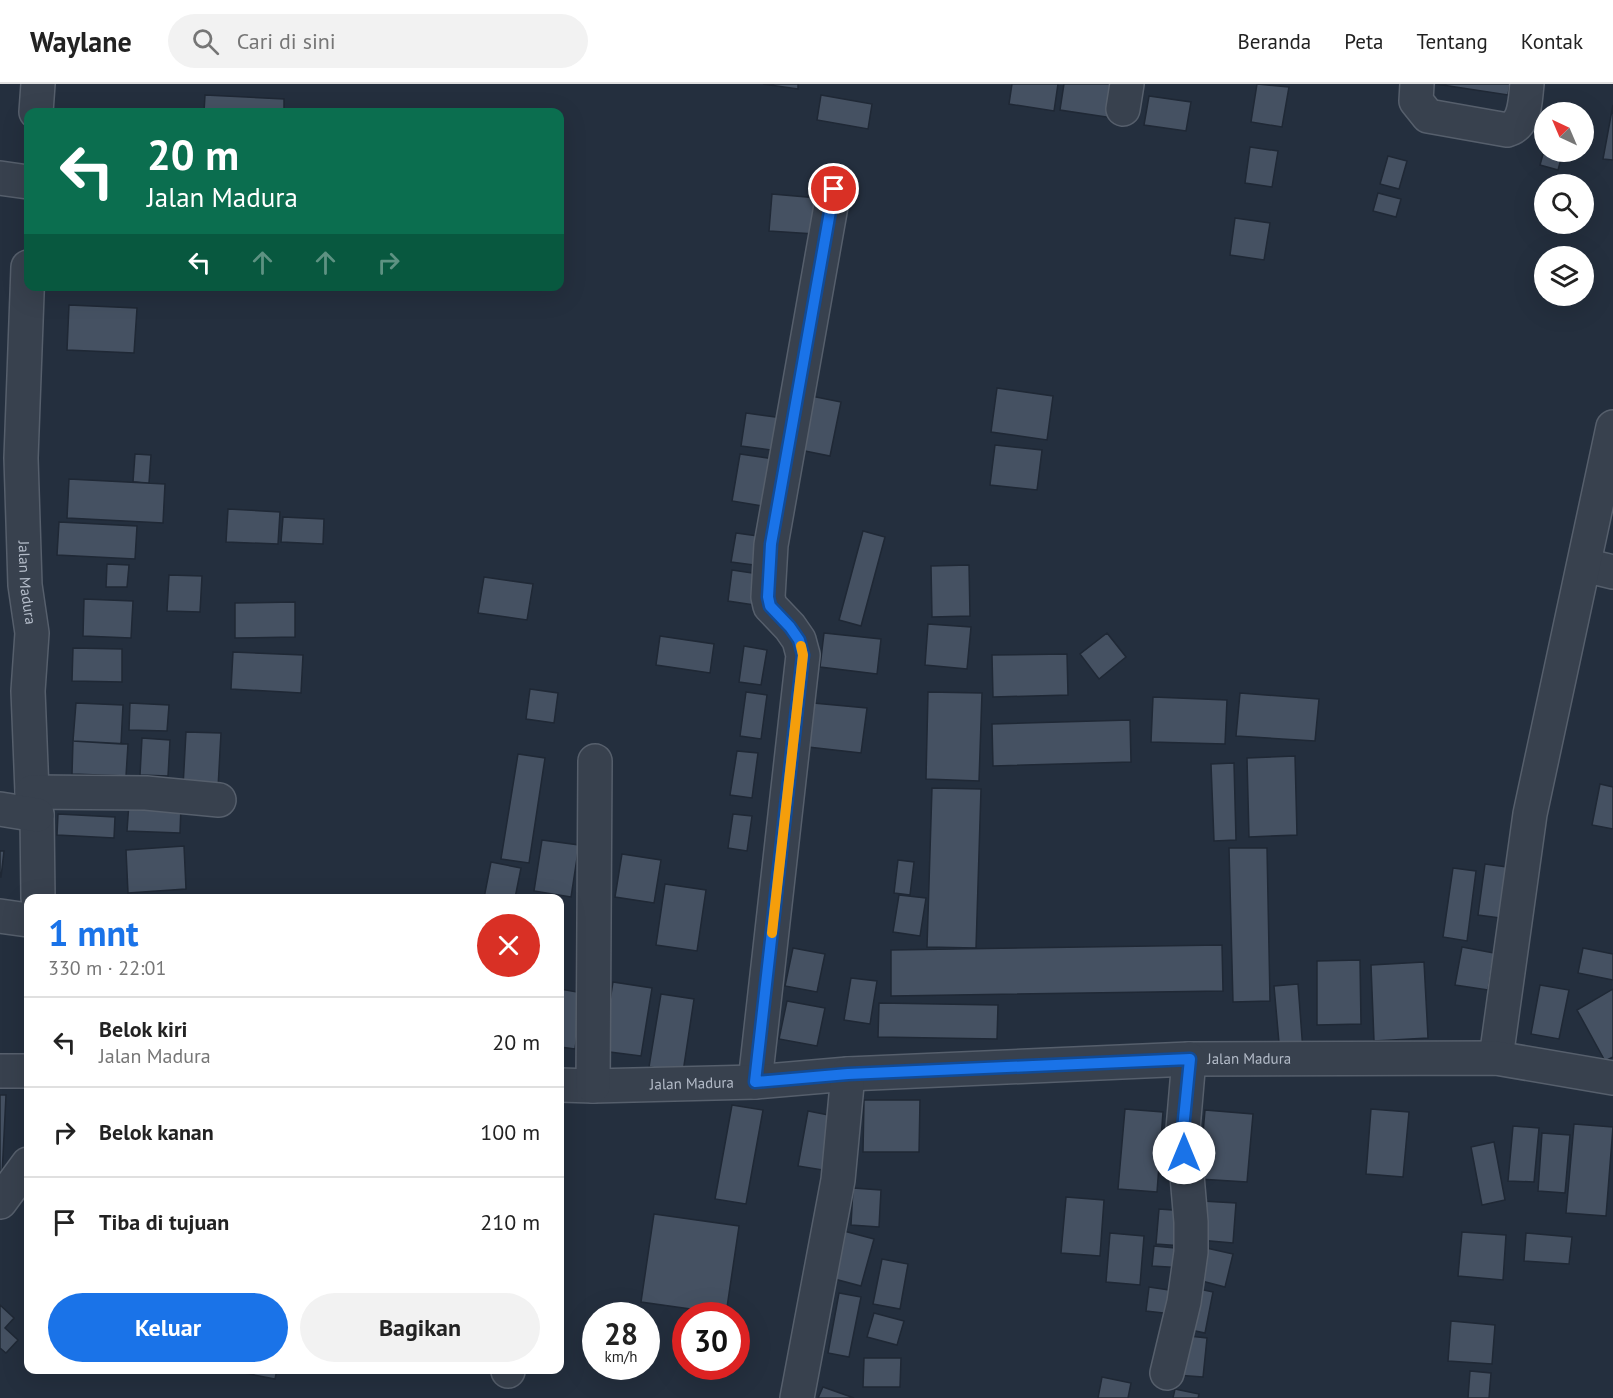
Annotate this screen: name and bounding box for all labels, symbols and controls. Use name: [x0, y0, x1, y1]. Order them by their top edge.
search box: [168, 14, 588, 68]
text: Waylane: [30, 23, 132, 60]
icon: search: [189, 25, 222, 58]
text: Cari di sini: [237, 27, 336, 55]
text: Beranda: [1238, 28, 1311, 55]
text: Peta: [1344, 28, 1383, 55]
text: Tentang: [1416, 28, 1488, 55]
text: Kontak: [1521, 28, 1583, 55]
north arrow: [1534, 102, 1594, 162]
map controls: [1534, 102, 1594, 306]
text: 20 m: [147, 127, 239, 182]
icon: left: [48, 132, 126, 210]
pin: [808, 163, 859, 214]
icon: arrive: [817, 172, 850, 205]
button: search: [1534, 174, 1594, 234]
text: Jalan Madura: [147, 180, 298, 214]
icon: left: [183, 246, 216, 279]
icon: ahead: [246, 246, 279, 279]
icon: ahead: [309, 246, 342, 279]
icon: right: [372, 246, 405, 279]
button: layers: [1534, 246, 1594, 306]
street label: Jalan Madura: [15, 540, 41, 626]
text: 1 mnt: [48, 909, 139, 956]
button: close: [477, 914, 540, 977]
text: 330 m · 22:01: [48, 955, 166, 981]
text: Belok kiri: [99, 1015, 188, 1043]
icon: left: [48, 1026, 81, 1059]
text: 20 m: [492, 1028, 540, 1056]
text: Jalan Madura: [99, 1043, 211, 1069]
street label: Jalan Madura: [1206, 1049, 1291, 1068]
street label: Jalan Madura: [649, 1073, 734, 1094]
icon: right: [48, 1116, 81, 1149]
text: Belok kanan: [99, 1118, 214, 1146]
text: 100 m: [480, 1118, 540, 1146]
position arrow: [1152, 1121, 1216, 1185]
icon: arrive: [48, 1206, 81, 1239]
text: Tiba di tujuan: [99, 1208, 229, 1236]
text: 210 m: [480, 1208, 540, 1236]
button: Keluar: [48, 1293, 288, 1362]
button: Bagikan: [300, 1293, 540, 1362]
speed limit sign: 30: [672, 1302, 750, 1380]
text: 28: [604, 1314, 638, 1353]
text: km/h: [605, 1347, 637, 1366]

